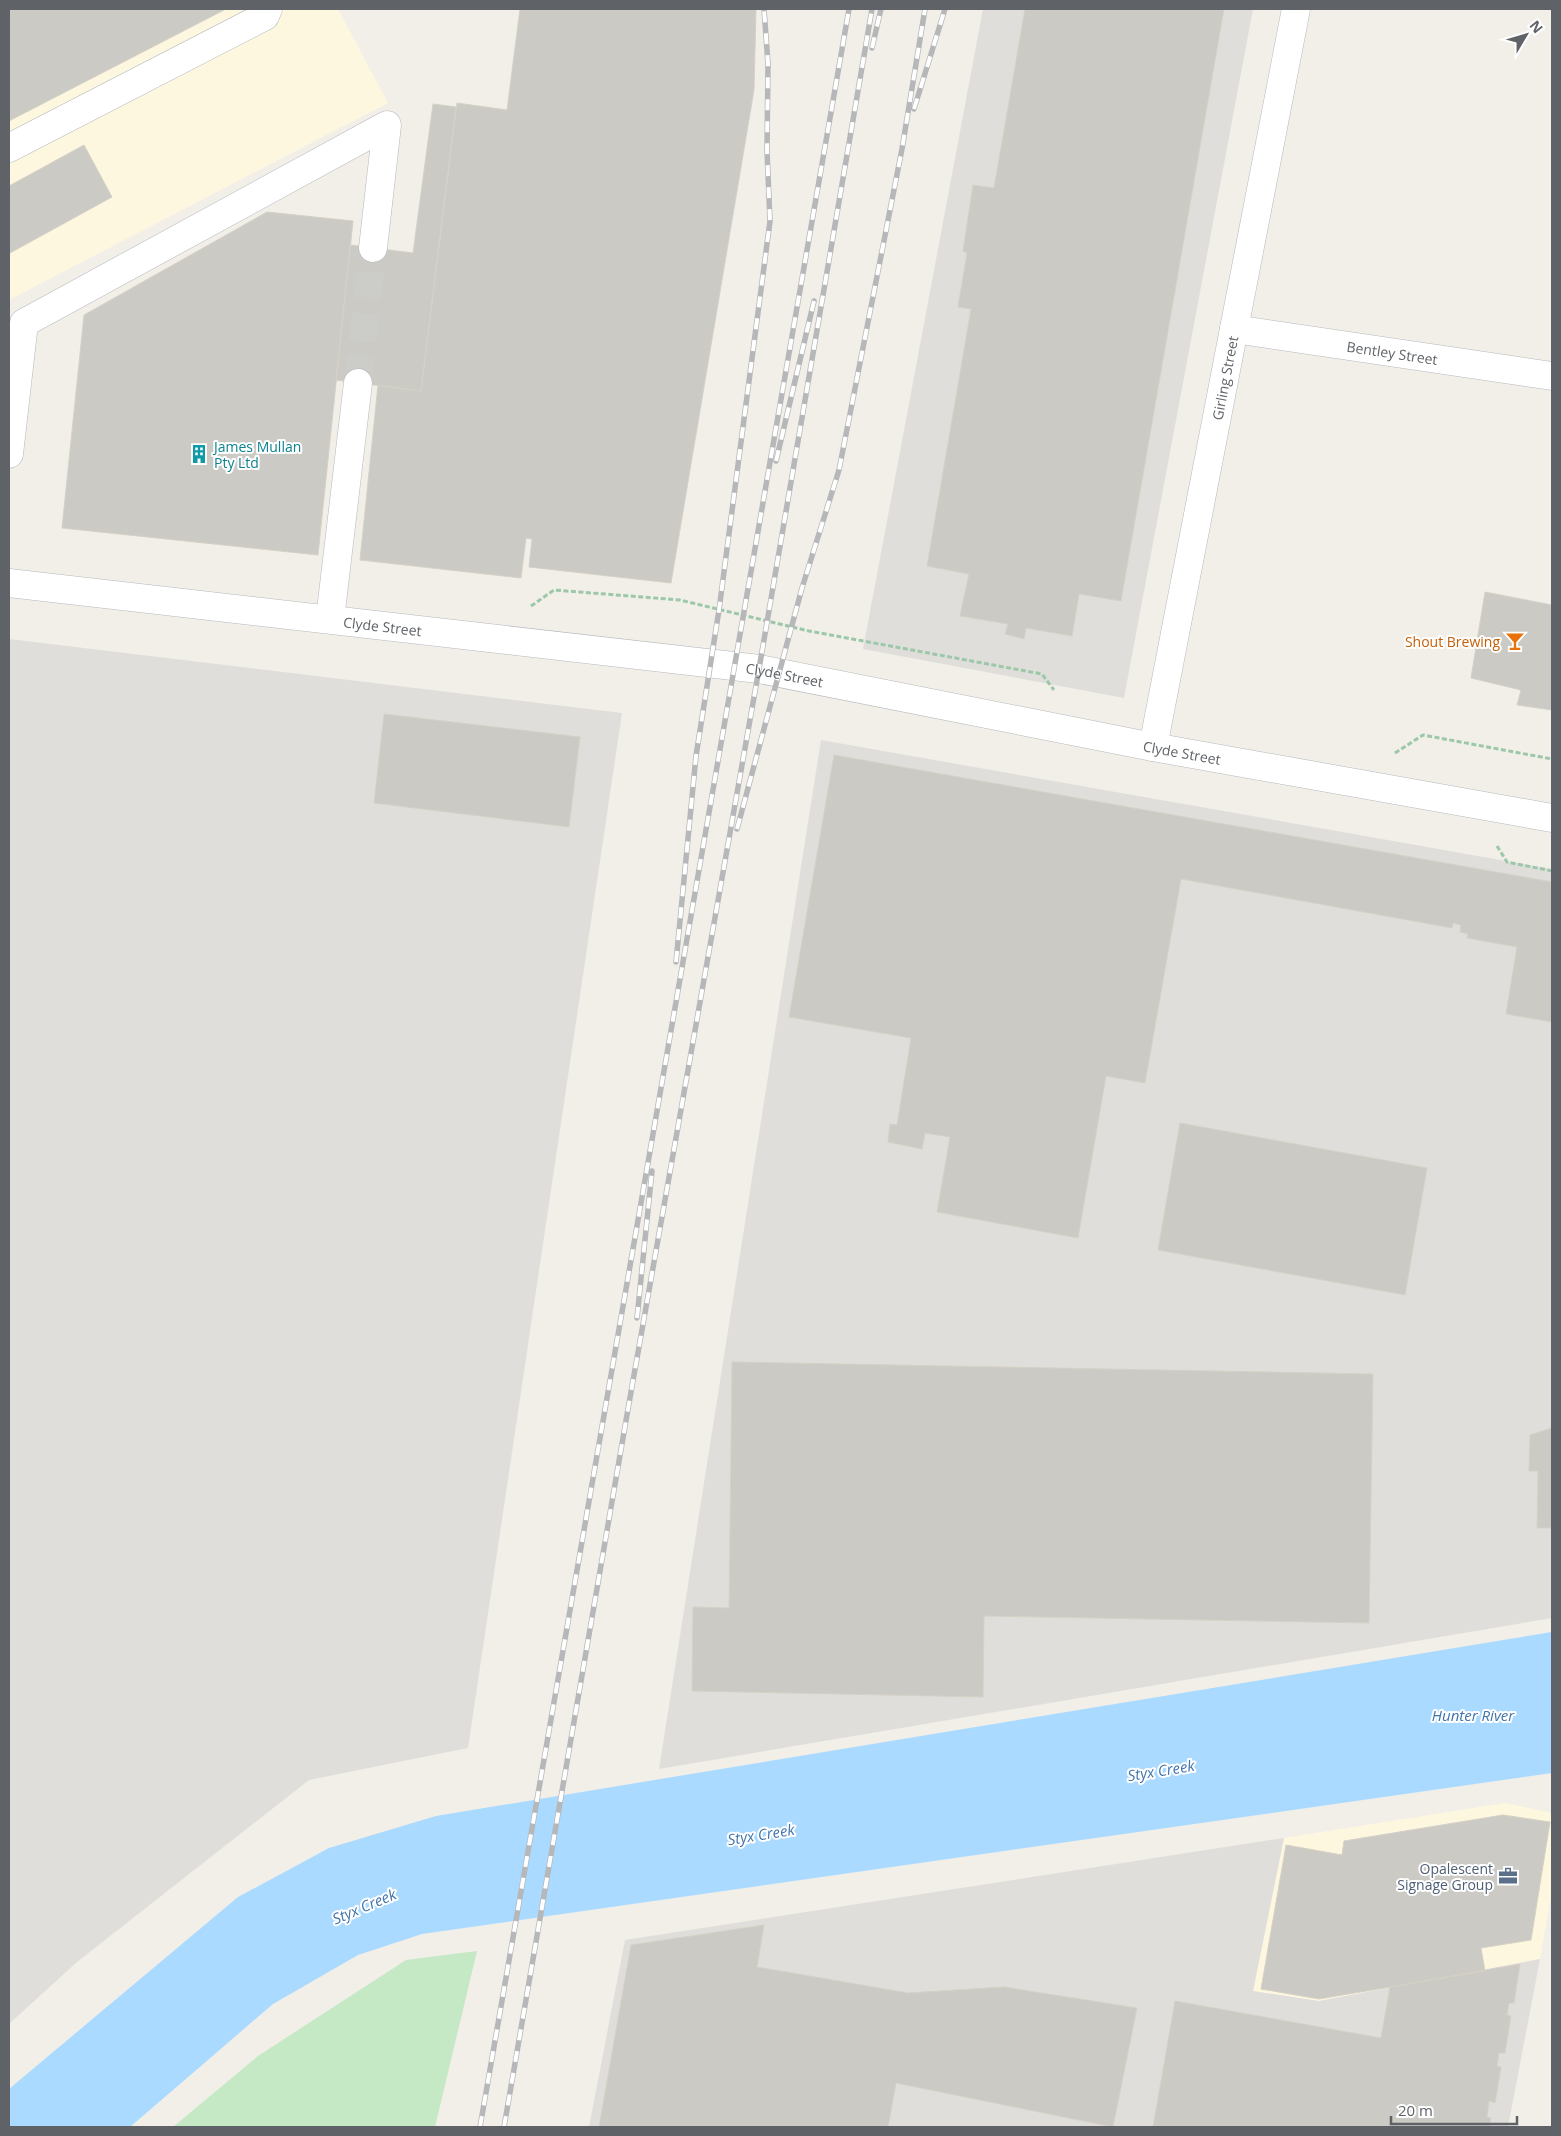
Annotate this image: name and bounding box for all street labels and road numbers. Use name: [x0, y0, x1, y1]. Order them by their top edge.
street label: Girling Street: [1207, 334, 1242, 422]
street label: Bentley Street: [1346, 336, 1439, 369]
street label: Clyde Street: [342, 612, 423, 640]
street label: Clyde Street: [745, 658, 825, 691]
street label: Clyde Street: [1141, 736, 1222, 768]

